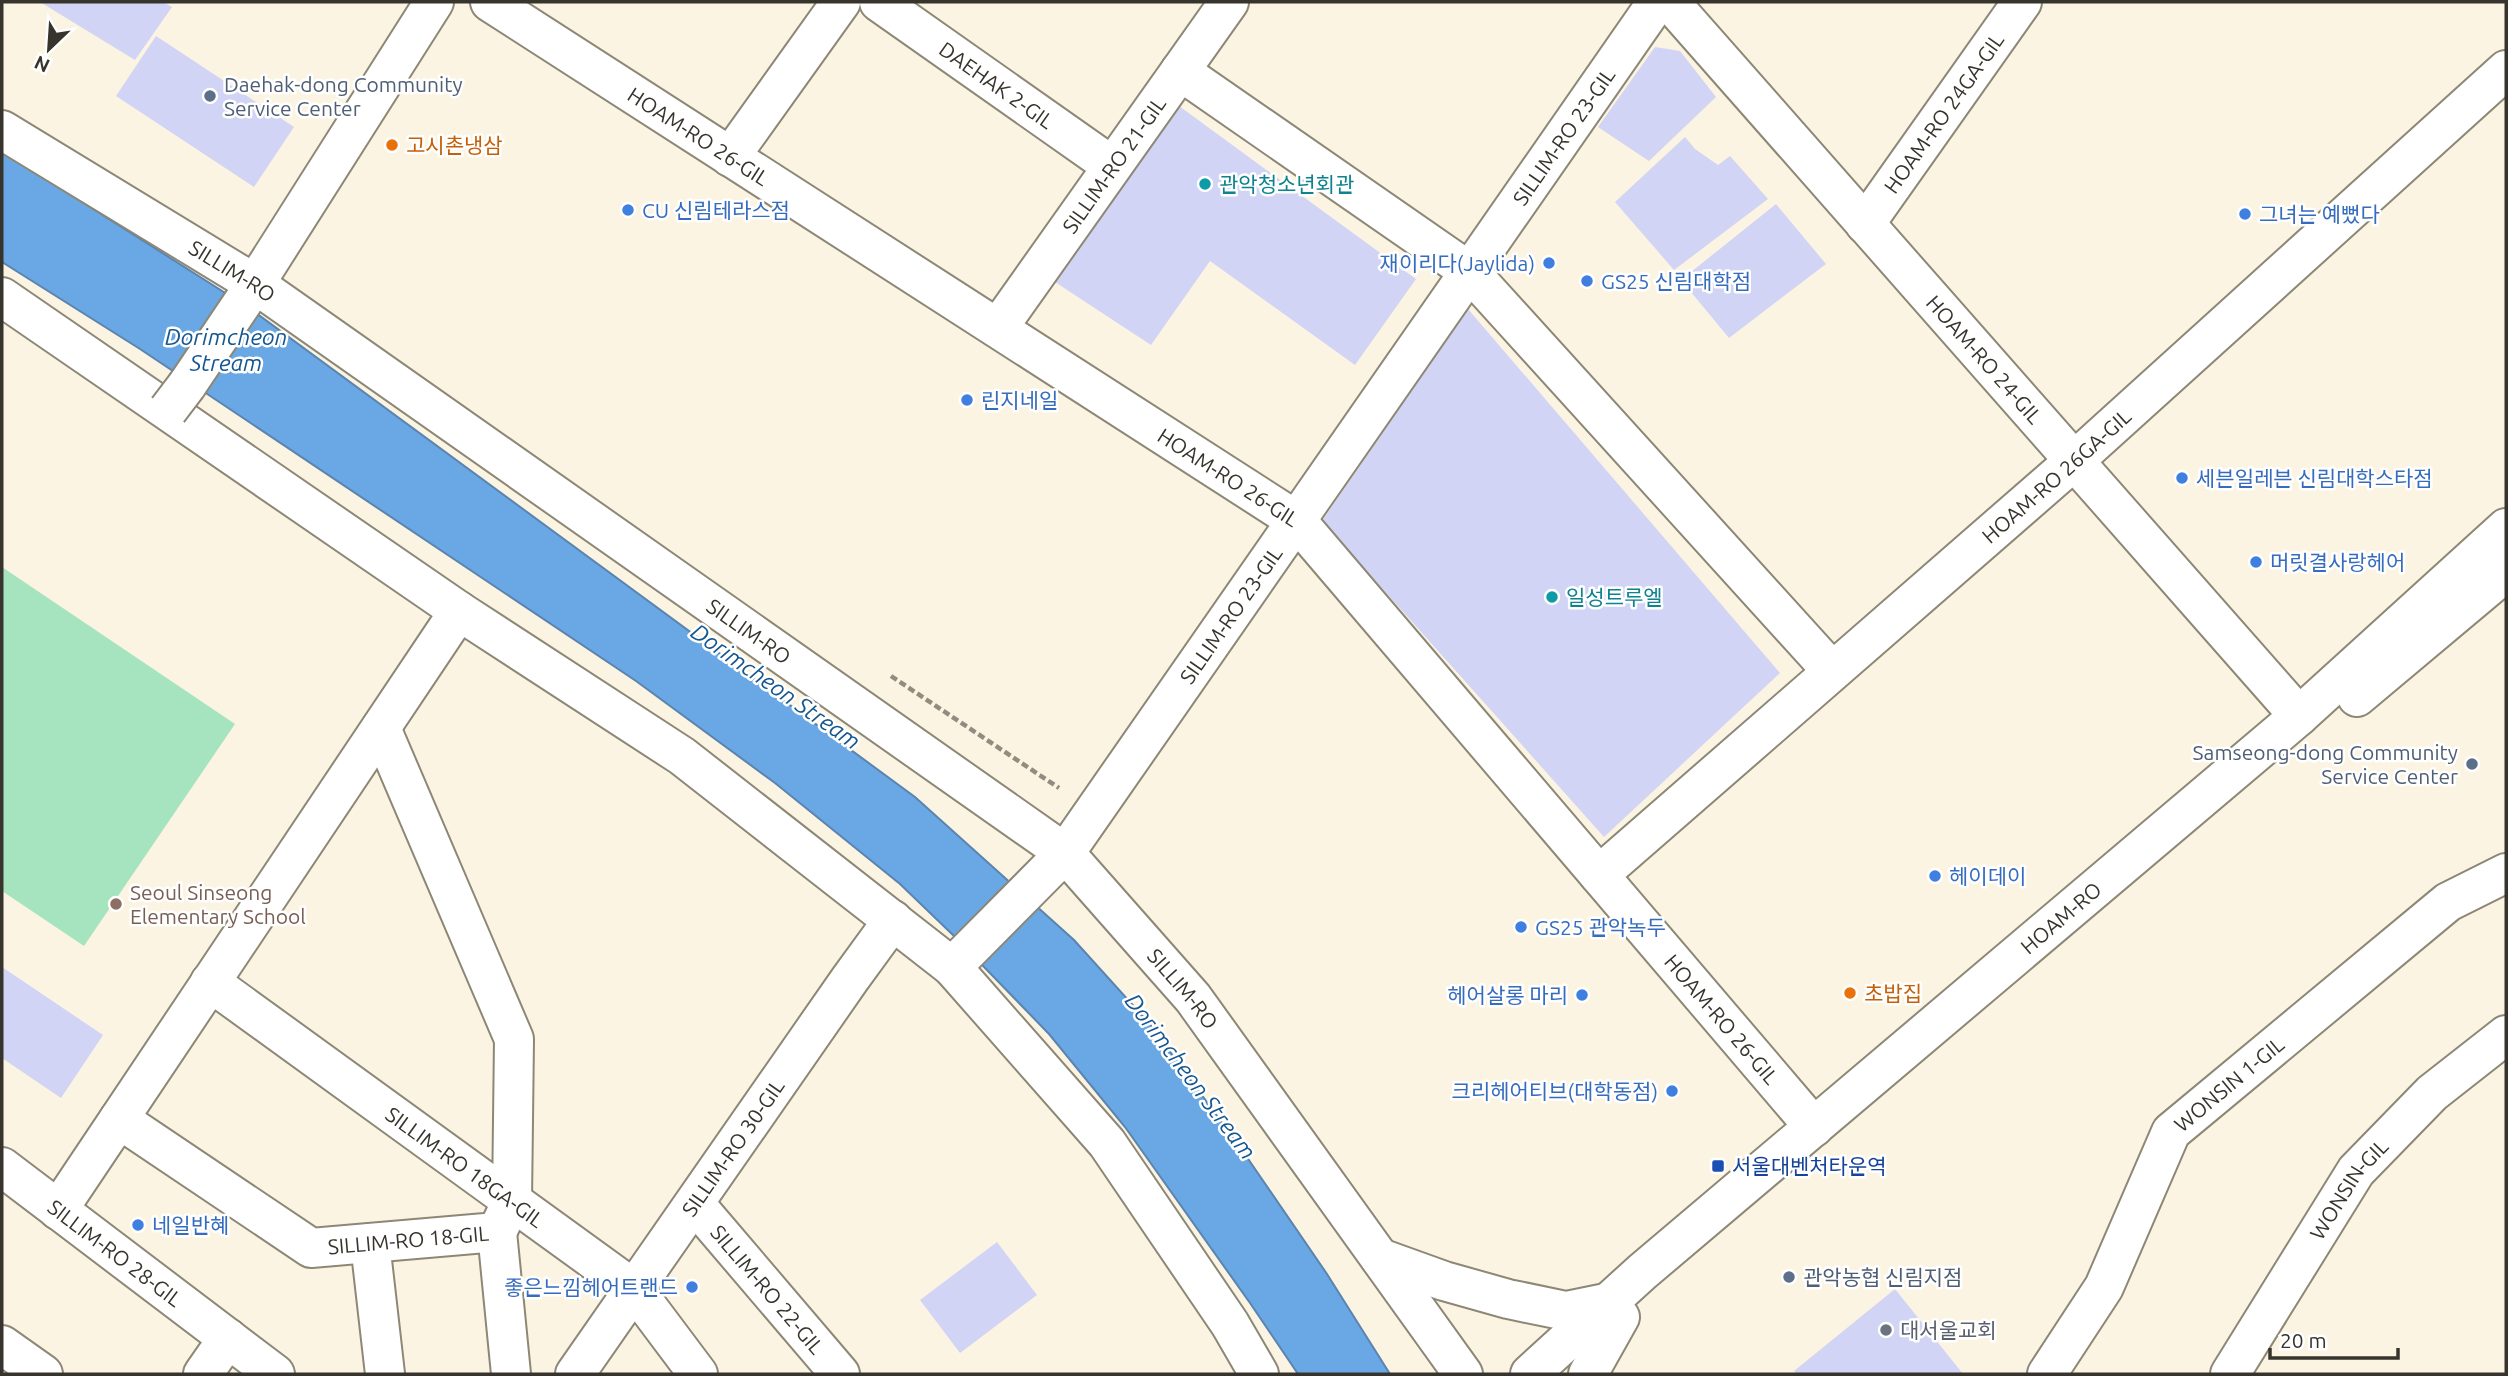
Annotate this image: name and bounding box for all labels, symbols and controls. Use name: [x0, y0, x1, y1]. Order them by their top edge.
north arrow: [14, 14, 84, 84]
street label: HOAM-RO 24GA-GIL: [1879, 28, 2008, 198]
street label: DAEHAK 2-GIL: [935, 37, 1059, 133]
text: N: [31, 51, 53, 77]
street label: SILLIM-RO 23-GIL: [1508, 63, 1620, 210]
place label: Daehak-dong Community Service Center: [224, 72, 463, 120]
street label: HOAM-RO 26-GIL: [624, 82, 774, 190]
marker: Daehak-dong Community Service Center: [202, 88, 218, 104]
street label: SILLIM-RO 21-GIL: [1057, 92, 1170, 238]
place label: 고시촌냉삼: [406, 133, 503, 157]
marker: 고시촌냉삼: [384, 137, 400, 153]
place label: 관악청소년회관: [1219, 172, 1354, 196]
marker: 관악청소년회관: [1197, 176, 1213, 192]
place label: CU 신림테라스점: [642, 198, 790, 222]
marker: CU 신림테라스점: [620, 202, 636, 218]
place label: 그녀는 예뻤다: [2259, 202, 2380, 226]
marker: 그녀는 예뻤다: [2237, 206, 2253, 222]
street label: SILLIM-RO: [185, 235, 280, 307]
place label: 재이리다(Jaylida): [1380, 251, 1535, 275]
marker: 재이리다(Jaylida): [1541, 255, 1557, 271]
place label: GS25 신림대학점: [1601, 269, 1751, 293]
marker: GS25 신림대학점: [1579, 273, 1595, 289]
street label: HOAM-RO 24-GIL: [1922, 290, 2048, 428]
water label: Dorimcheon Stream: [165, 324, 287, 375]
place label: 린지네일: [981, 388, 1058, 412]
marker: 린지네일: [959, 392, 975, 408]
street label: HOAM-RO 26GA-GIL: [1977, 404, 2136, 548]
street label: HOAM-RO 26-GIL: [1154, 423, 1304, 531]
place label: 세븐일레븐 신림대학스타점: [2196, 466, 2433, 490]
marker: 세븐일레븐 신림대학스타점: [2174, 470, 2190, 486]
street label: SILLIM-RO 23-GIL: [1175, 542, 1287, 688]
place label: 머릿결사랑헤어: [2270, 550, 2405, 574]
marker: 머릿결사랑헤어: [2248, 554, 2264, 570]
place label: 일성트루엘: [1566, 585, 1663, 609]
marker: 일성트루엘: [1544, 589, 1560, 605]
street label: SILLIM-RO: [703, 593, 796, 669]
water label: Dorimcheon Stream: [687, 618, 865, 754]
place label: Samseong-dong Community Service Center: [2193, 740, 2458, 788]
marker: Samseong-dong Community Service Center: [2464, 756, 2480, 772]
place label: 헤이데이: [1949, 864, 2026, 888]
marker: 헤이데이: [1927, 868, 1943, 884]
street label: HOAM-RO: [2016, 877, 2106, 959]
place label: Seoul Sinseong Elementary School: [130, 880, 306, 928]
marker: Seoul Sinseong Elementary School: [108, 896, 124, 912]
place label: GS25 관악녹두: [1535, 915, 1666, 939]
marker: GS25 관악녹두: [1513, 919, 1529, 935]
street label: SILLIM-RO: [1143, 944, 1223, 1033]
street label: HOAM-RO 26-GIL: [1660, 949, 1784, 1089]
place label: 초밥집: [1864, 981, 1922, 1005]
place label: 헤어살롱 마리: [1447, 983, 1568, 1007]
marker: 초밥집: [1842, 985, 1858, 1001]
marker: 헤어살롱 마리: [1574, 987, 1590, 1003]
water label: Dorimcheon Stream: [1121, 988, 1261, 1164]
street label: WONSIN 1-GIL: [2169, 1031, 2289, 1136]
street label: SILLIM-RO 30-GIL: [677, 1074, 789, 1221]
place label: 크리헤어티브(대학동점): [1452, 1079, 1658, 1103]
marker: 크리헤어티브(대학동점): [1664, 1083, 1680, 1099]
street label: SILLIM-RO 18GA-GIL: [381, 1102, 549, 1232]
street label: WONSIN-GIL: [2305, 1134, 2393, 1244]
place label: 서울대벤처타운역: [1732, 1154, 1887, 1178]
marker: 서울대벤처타운역: [1710, 1158, 1726, 1174]
street label: SILLIM-RO 28-GIL: [44, 1194, 187, 1311]
place label: 네일반혜: [152, 1213, 229, 1237]
marker: 네일반혜: [130, 1217, 146, 1233]
street label: SILLIM-RO 22-GIL: [706, 1220, 829, 1359]
street label: SILLIM-RO 18-GIL: [327, 1221, 490, 1259]
place label: 관악농협 신림지점: [1803, 1265, 1962, 1289]
marker: 관악농협 신림지점: [1781, 1269, 1797, 1285]
place label: 좋은느낌헤어트랜드: [504, 1275, 678, 1299]
marker: 좋은느낌헤어트랜드: [684, 1279, 700, 1295]
scale bar: [2270, 1316, 2398, 1360]
place label: 대서울교회: [1900, 1318, 1997, 1342]
marker: 대서울교회: [1878, 1322, 1894, 1338]
text: 20 m: [2280, 1328, 2327, 1352]

